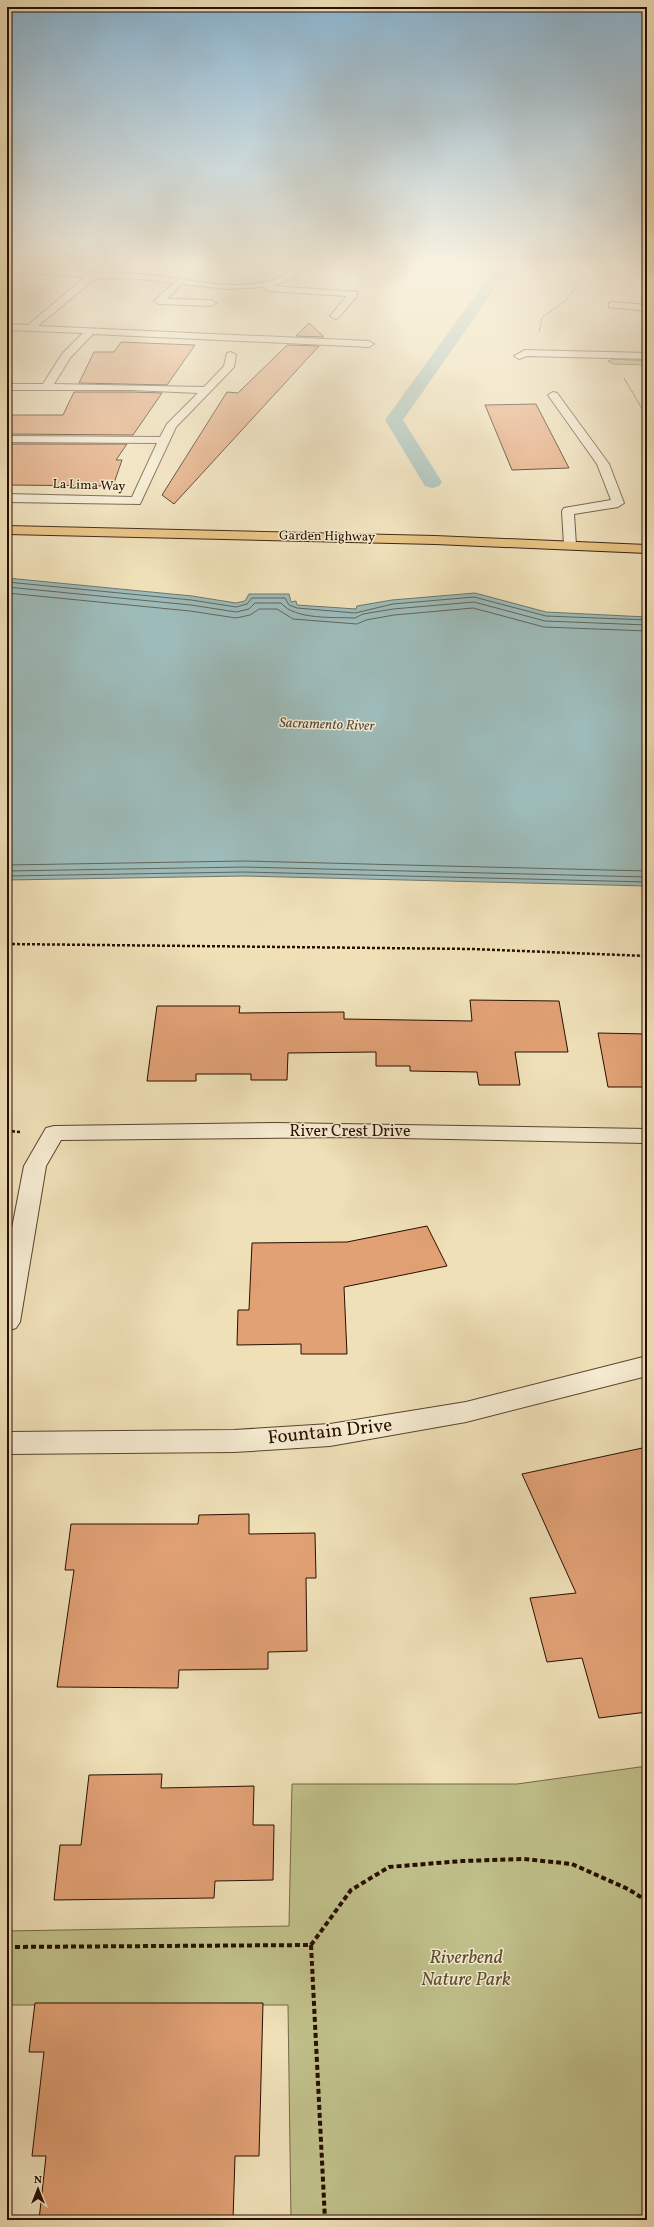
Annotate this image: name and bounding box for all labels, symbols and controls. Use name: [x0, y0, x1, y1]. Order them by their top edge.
street label: La Lima Way: [52, 476, 126, 496]
street label: Garden Highway: [279, 527, 375, 547]
water label: Sacramento River: [279, 714, 376, 736]
street label: River Crest Drive: [289, 1121, 411, 1143]
street label: Fountain Drive: [266, 1413, 394, 1451]
park label: Riverbend Nature Park: [421, 1945, 511, 1993]
north arrow: [18, 2169, 58, 2209]
text: N: [34, 2173, 42, 2188]

